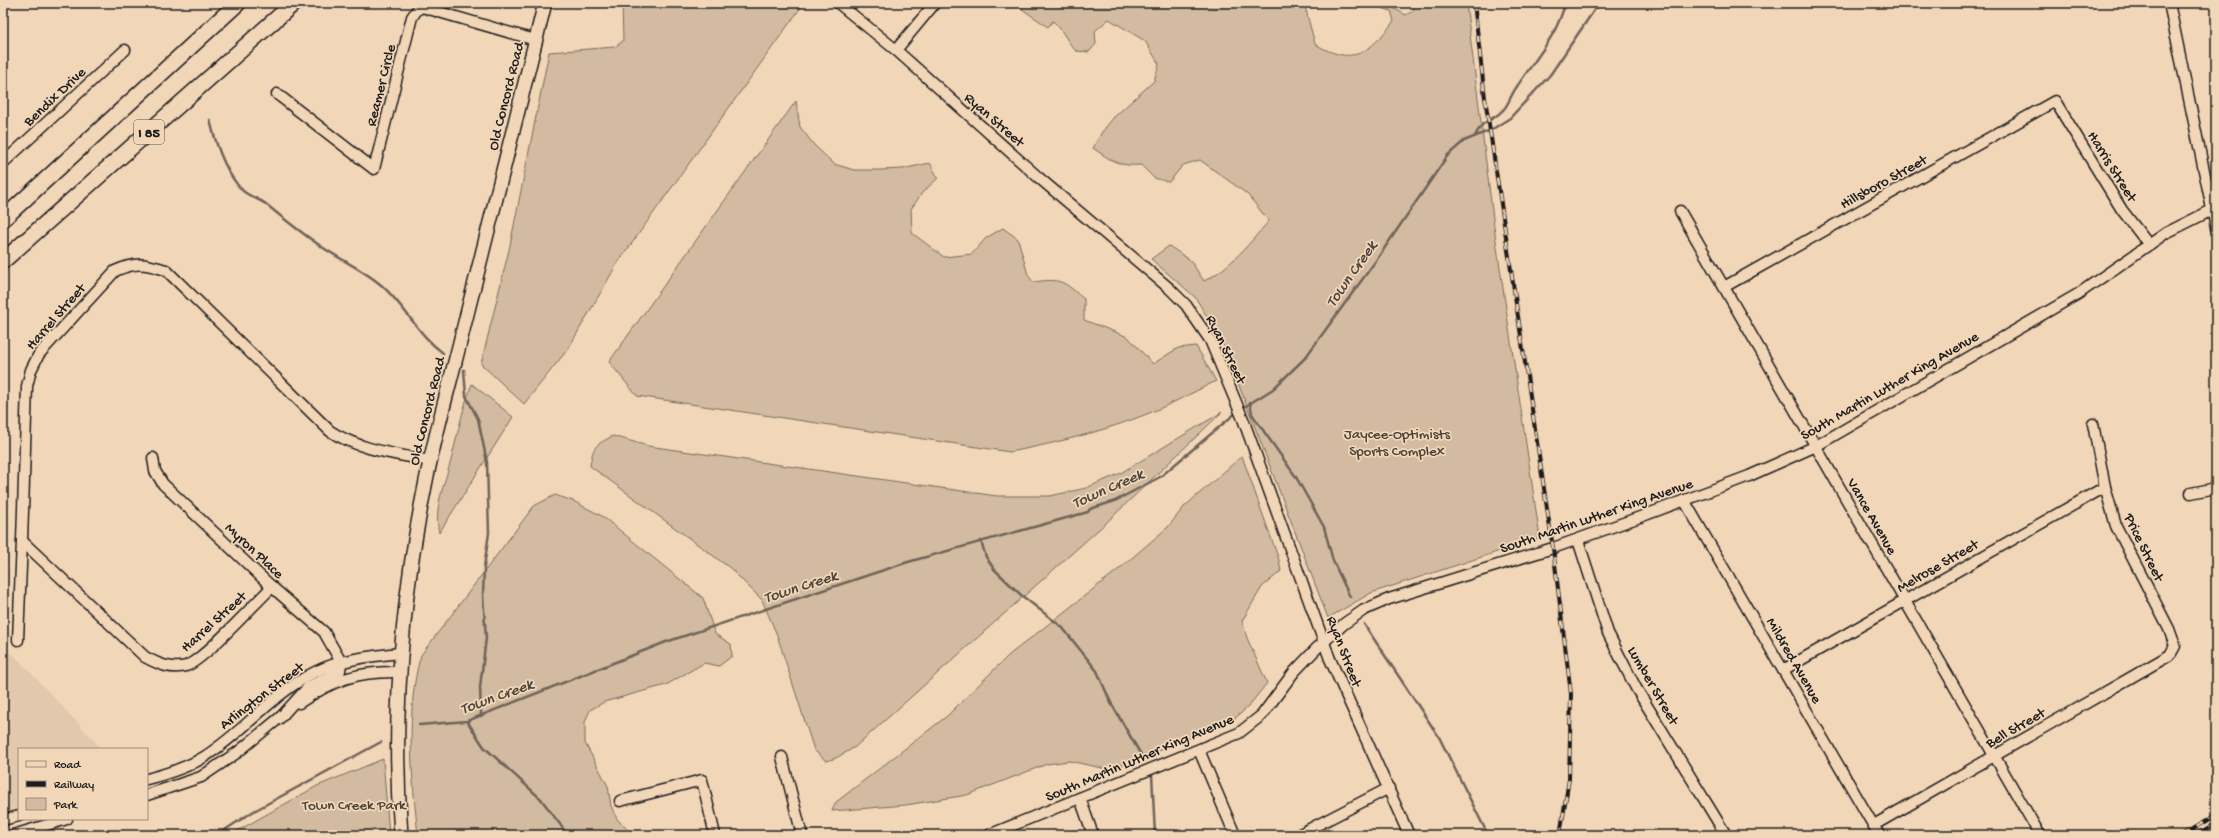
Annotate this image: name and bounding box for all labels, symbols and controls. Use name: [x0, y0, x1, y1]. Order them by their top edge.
street label: Old Concord Road: [485, 39, 529, 153]
street label: Reamer Circle: [363, 42, 401, 128]
street label: Bendix Drive: [20, 64, 90, 132]
street label: Ryan Street: [960, 89, 1029, 153]
road number: I 85: [134, 120, 164, 144]
street label: Harris Street: [2083, 128, 2141, 207]
street label: Hillsboro Street: [1837, 151, 1932, 214]
water label: Town Creek: [1323, 237, 1384, 312]
street label: Harrel Street: [23, 279, 91, 354]
street label: Ryan Street: [1201, 313, 1250, 389]
street label: South Martin Luther King Avenue: [1798, 328, 1983, 445]
street label: Old Concord Road: [406, 354, 450, 468]
park label: Jaycee-Optimists Sports Complex: [1344, 426, 1450, 461]
water label: Town Creek: [1070, 465, 1149, 514]
street label: South Martin Luther King Avenue: [1498, 475, 1696, 558]
street label: Vance Avenue: [1842, 475, 1901, 559]
street label: Price Street: [2119, 510, 2168, 586]
street label: Myron Place: [220, 520, 287, 584]
street label: Melrose Street: [1894, 535, 1984, 597]
water label: Town Creek: [762, 567, 842, 609]
street label: Harrel Street: [178, 587, 252, 657]
street label: Ryan Street: [1321, 614, 1366, 691]
street label: Mildred Avenue: [1761, 615, 1825, 707]
street label: Lumber Street: [1623, 644, 1683, 730]
street label: Arlington Street: [216, 658, 309, 734]
water label: Town Creek: [458, 676, 538, 720]
street label: Bell Street: [1982, 704, 2051, 753]
street label: South Martin Luther King Avenue: [1043, 711, 1237, 807]
legend: [18, 748, 148, 820]
text: Road: [54, 759, 81, 773]
text: Railway: [54, 779, 94, 793]
park label: Town Creek Park: [301, 797, 407, 815]
text: Park: [53, 799, 79, 813]

